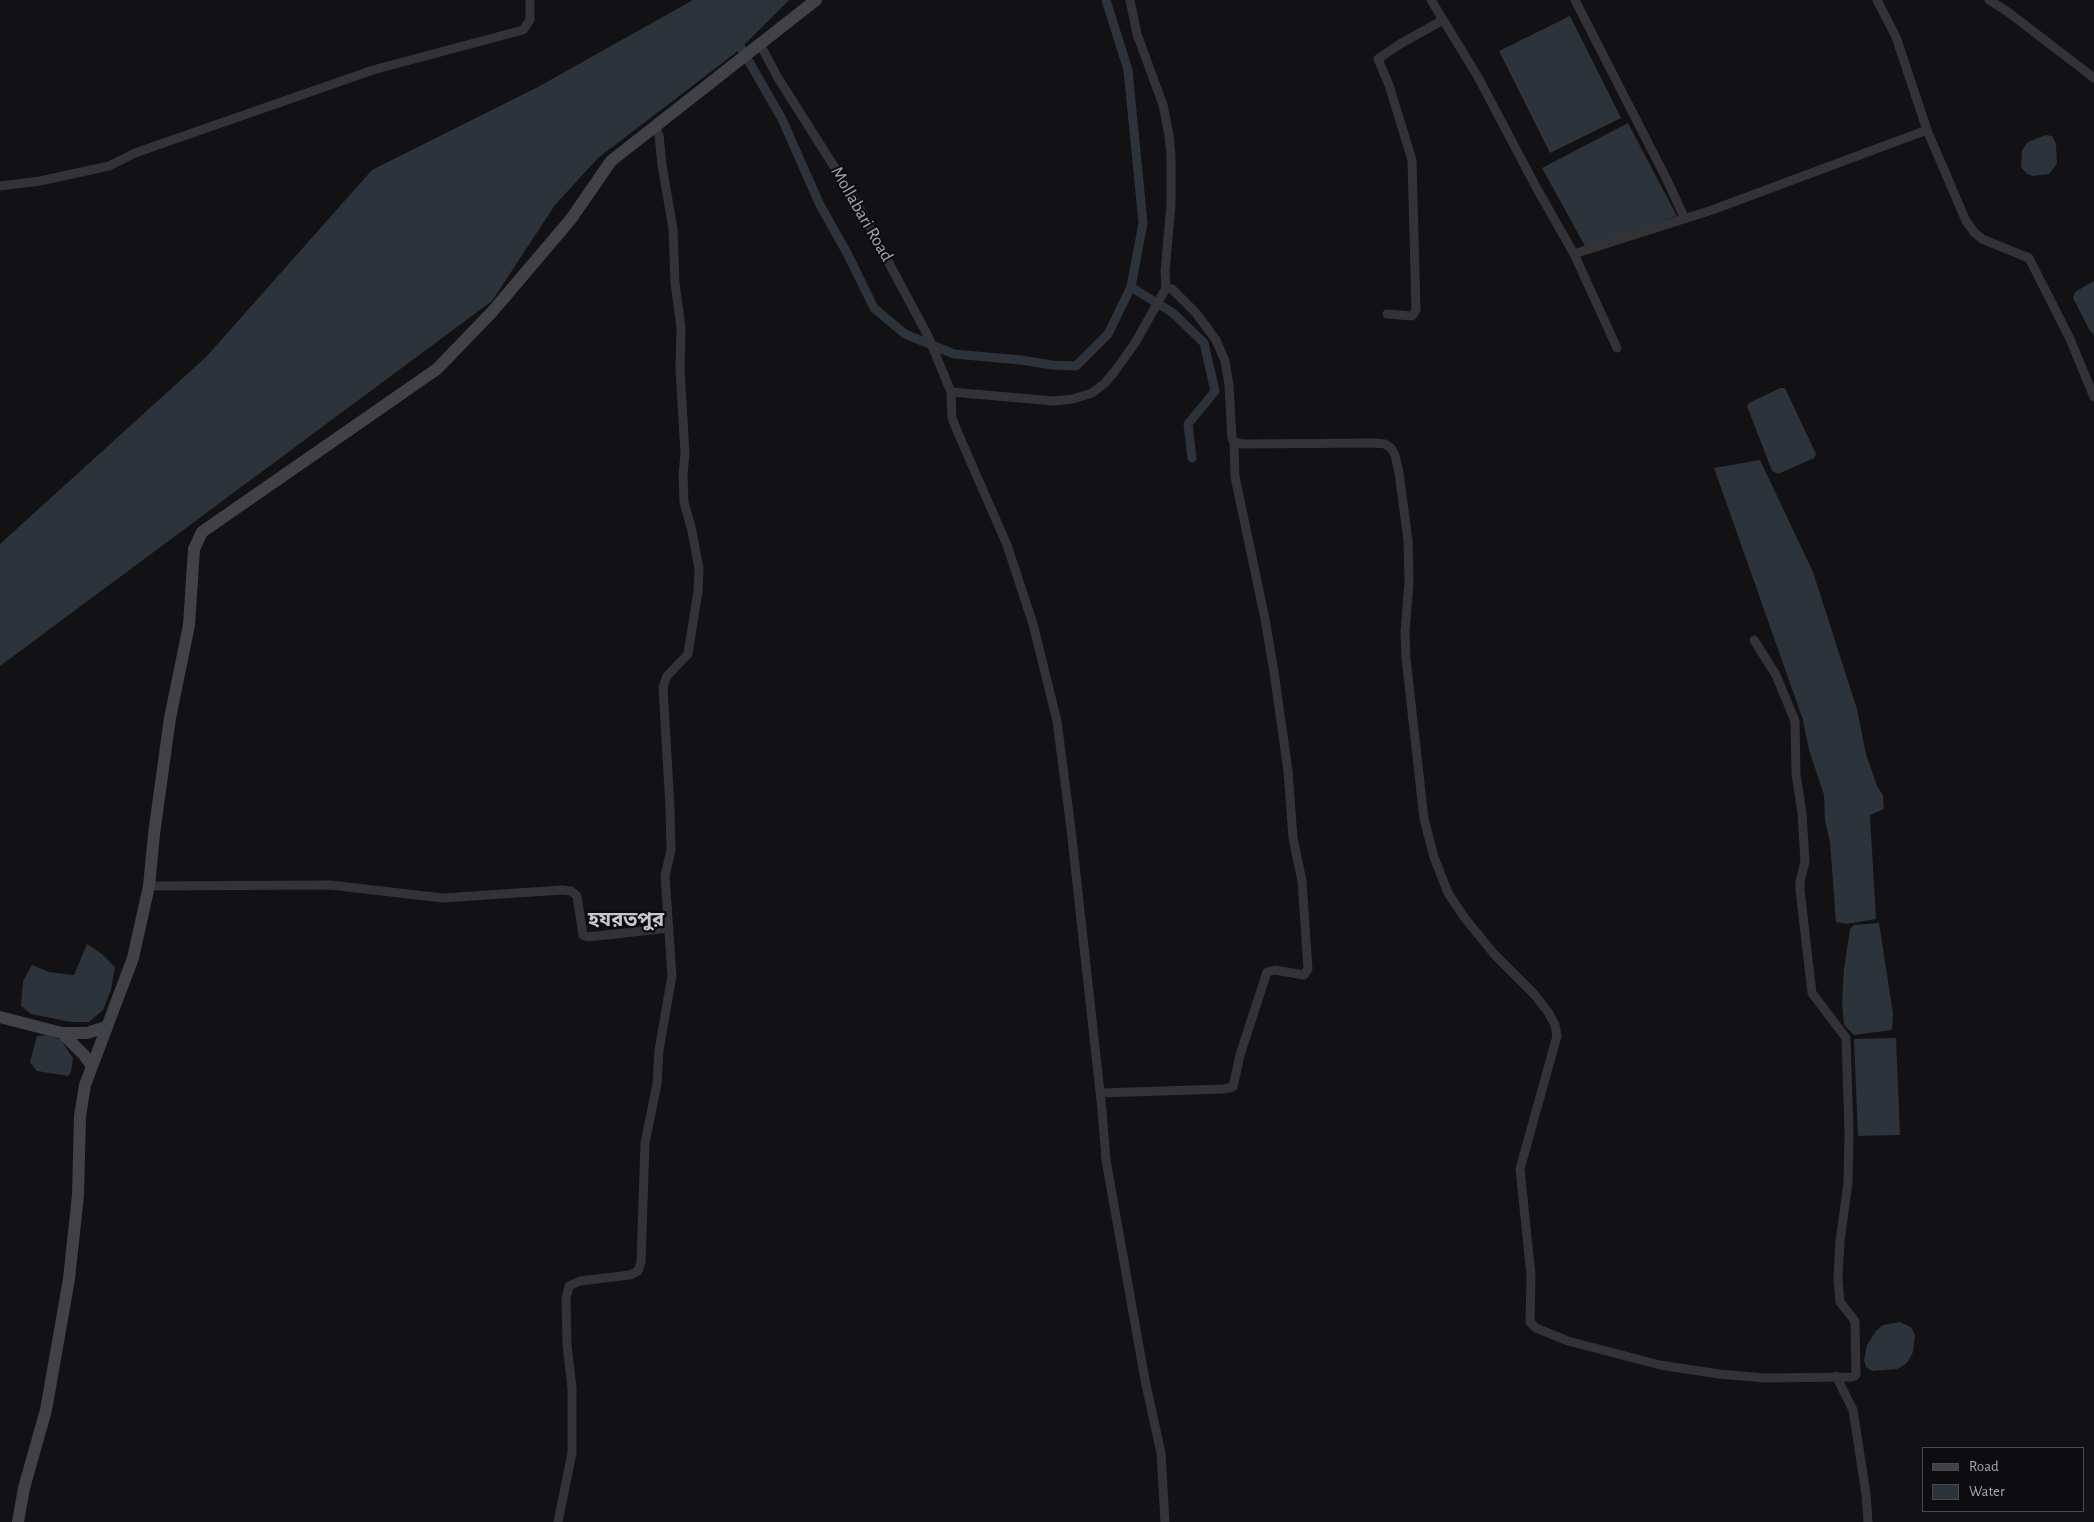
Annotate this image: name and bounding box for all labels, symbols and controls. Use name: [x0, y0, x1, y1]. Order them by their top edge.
street label: Mollabari Road: [826, 163, 898, 265]
district label: হযরতপুর: [588, 908, 664, 932]
legend: [1922, 1447, 2084, 1512]
text: Road: [1969, 1459, 1999, 1474]
text: Water: [1969, 1484, 2005, 1499]

